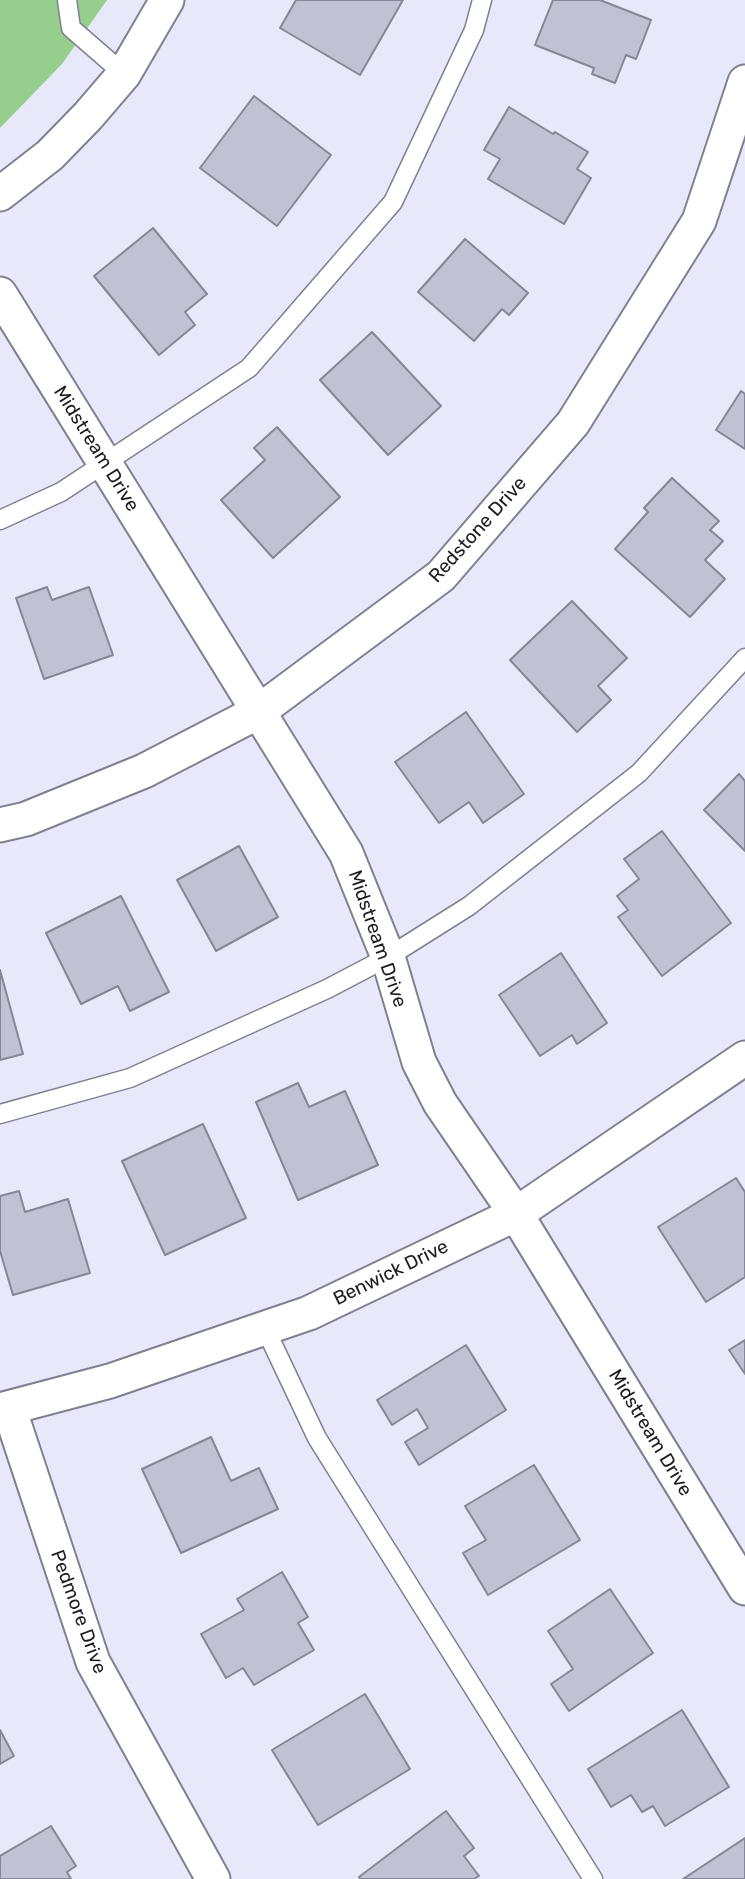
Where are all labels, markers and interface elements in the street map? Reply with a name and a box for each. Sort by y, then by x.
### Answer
street label: Midstream Drive [48,382,144,516]
street label: Redstone Drive [424,472,532,588]
street label: Midstream Drive [343,867,411,1011]
street label: Benwick Drive [330,1235,452,1311]
street label: Midstream Drive [603,1366,697,1500]
street label: Pedmore Drive [45,1547,111,1677]

